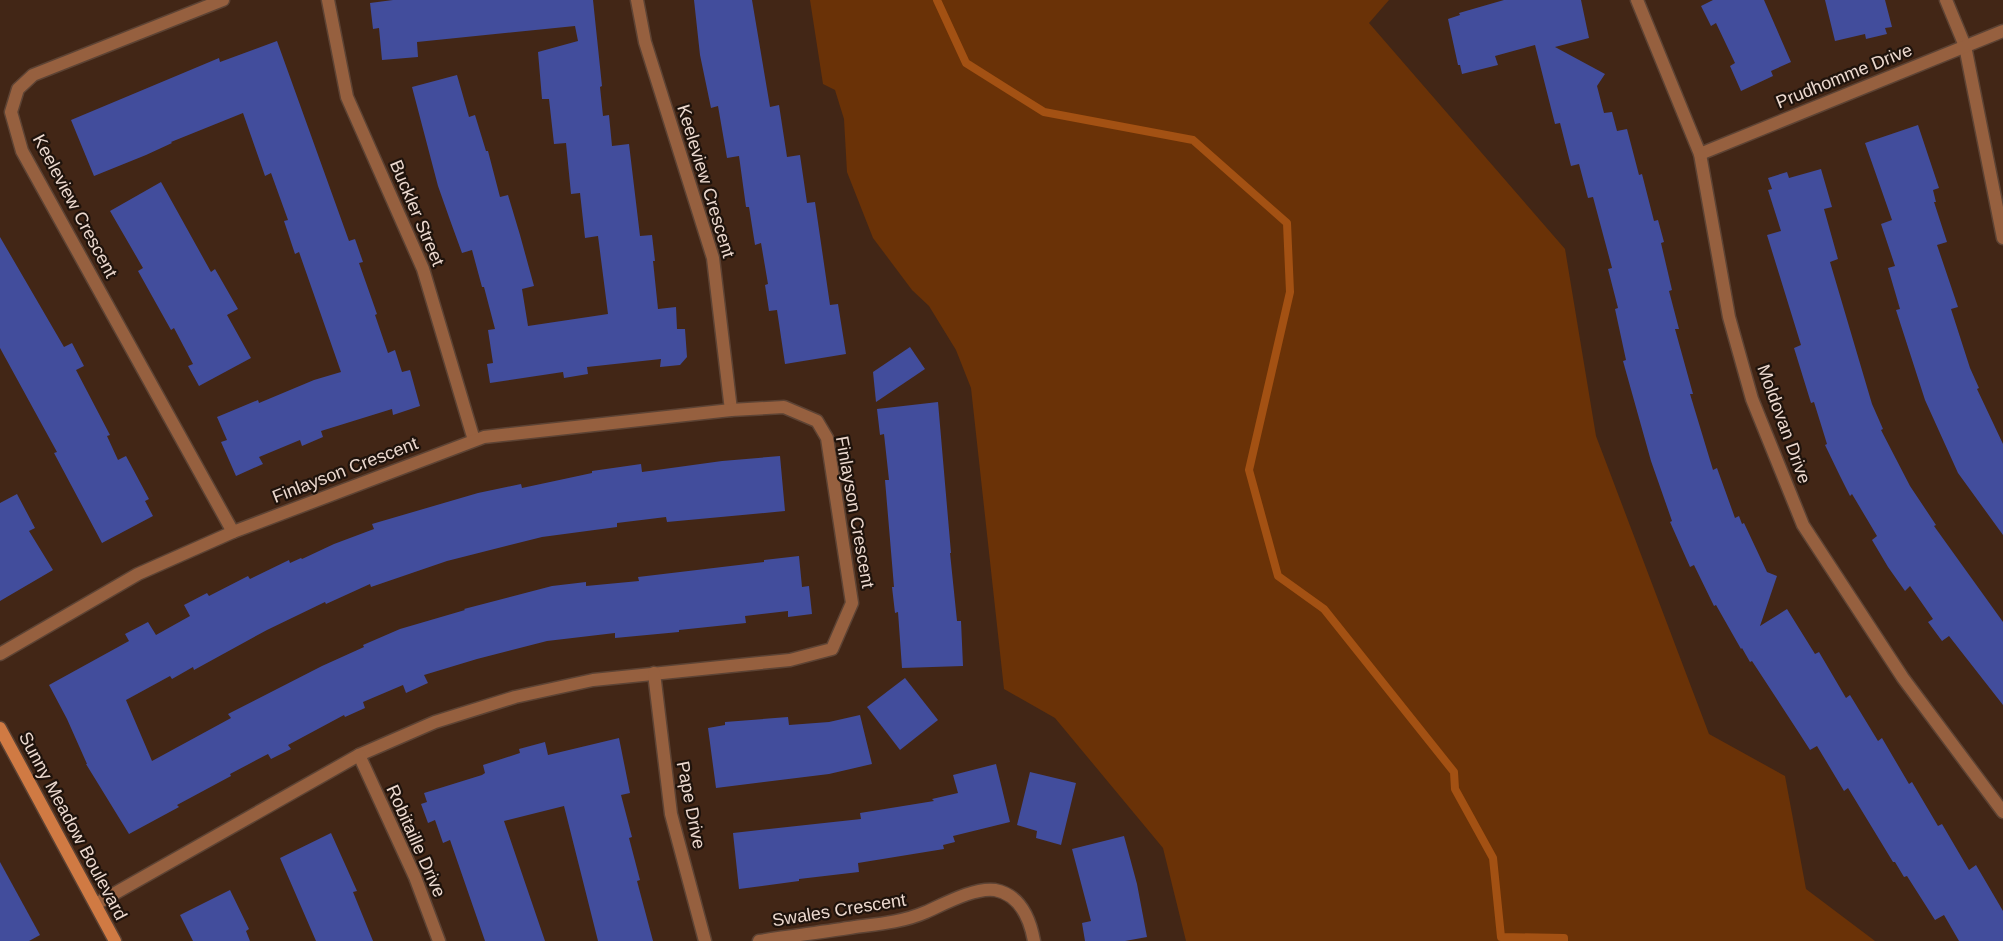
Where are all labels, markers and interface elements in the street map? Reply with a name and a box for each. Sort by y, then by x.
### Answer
street label: Prudhomme Drive [1773,40,1915,112]
street label: Keeleview Crescent [673,102,739,260]
street label: Keeleview Crescent [29,131,121,281]
street label: Buckler Street [386,157,448,269]
street label: Moldovan Drive [1753,362,1815,486]
street label: Finlayson Crescent [269,433,421,507]
street label: Finlayson Crescent [832,434,878,590]
street label: Sunny Meadow Boulevard [15,729,131,923]
street label: Pape Drive [673,759,709,851]
street label: Robitaille Drive [382,782,450,900]
street label: Swales Crescent [771,890,907,930]

